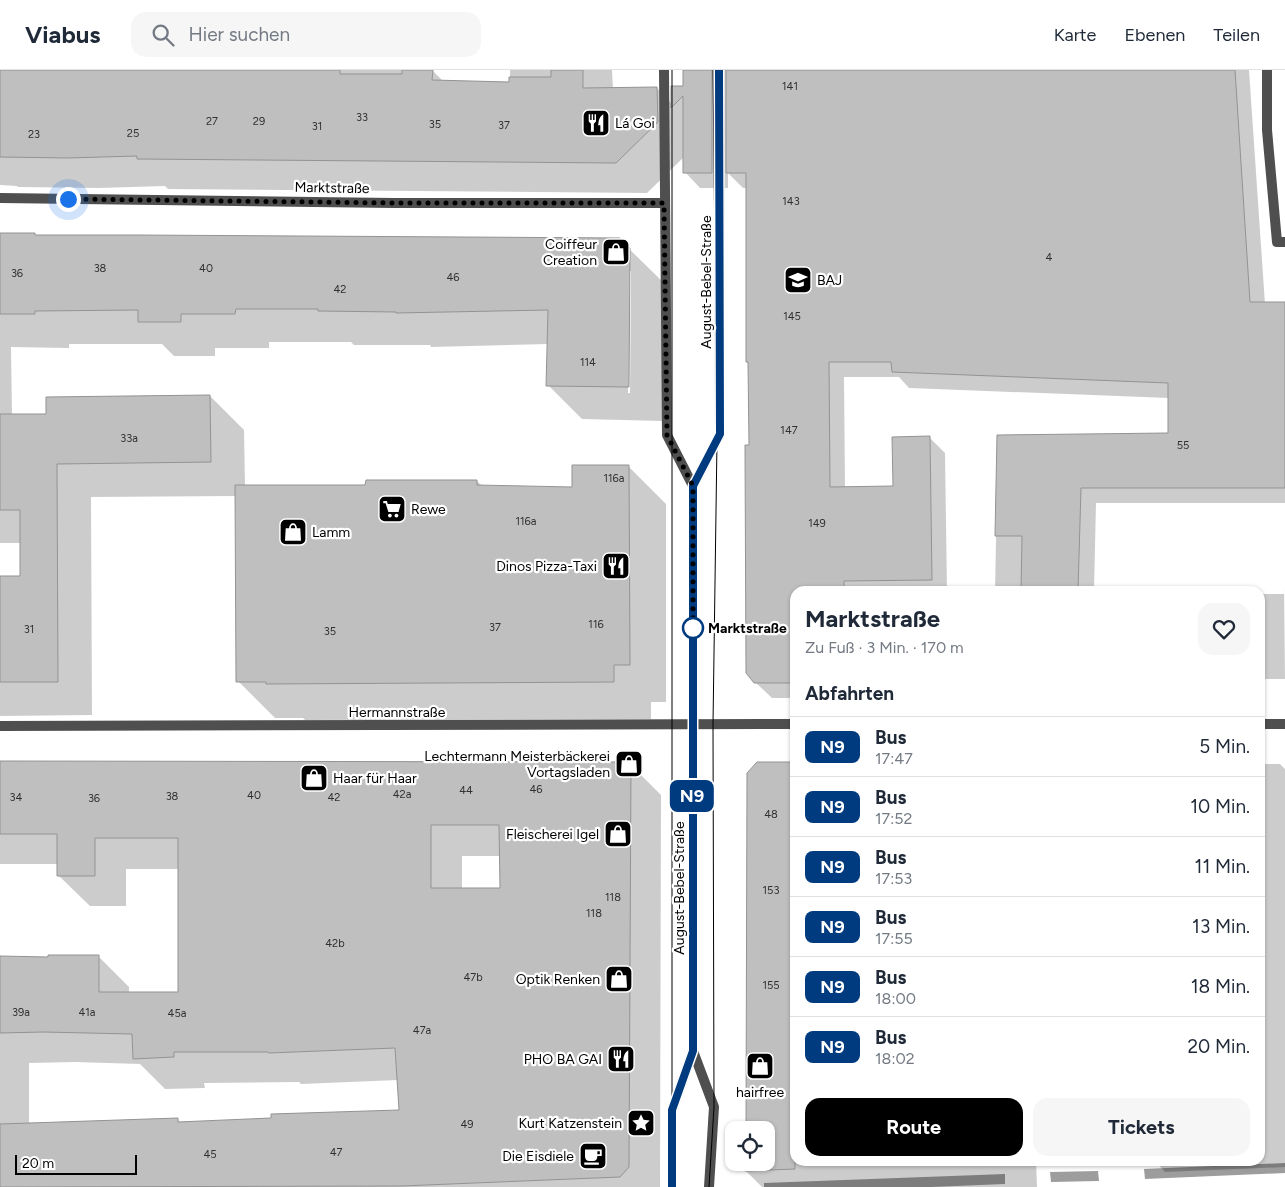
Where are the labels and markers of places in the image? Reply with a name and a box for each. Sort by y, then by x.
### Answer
restaurant icon: Lá Goi [581,108,611,138]
place label: Lá Goi [615,115,655,132]
place label: Coiffeur Creation [543,236,597,269]
shop icon: Coiffeur Creation [601,237,631,267]
school or university icon: BAJ [783,265,813,295]
place label: BAJ [817,272,842,289]
supermarket icon: Rewe [377,494,407,524]
place label: Rewe [411,501,446,518]
shop icon: Lamm [278,517,308,547]
place label: Lamm [312,524,350,541]
restaurant icon: Dinos Pizza-Taxi [601,551,631,581]
place label: Dinos Pizza-Taxi [496,558,597,575]
marker: Marktstraße [682,617,704,639]
place label: Marktstraße [708,620,787,637]
place label: Lechtermann Meisterbäckerei Vortagsladen [424,748,610,781]
shop icon: Lechtermann Meisterbäckerei Vortagsladen [614,749,644,779]
shop icon: Haar für Haar [299,763,329,793]
place label: Haar für Haar [333,770,417,787]
shop icon: Fleischerei Igel [603,819,633,849]
place label: Fleischerei Igel [506,826,599,843]
shop icon: Optik Renken [604,964,634,994]
place label: Optik Renken [516,971,600,988]
restaurant icon: PHO BA GAI [606,1044,636,1074]
place label: PHO BA GAI [524,1051,602,1068]
shop icon: hairfree [745,1051,775,1081]
place label: hairfree [736,1084,784,1101]
place icon: Kurt Katzenstein [626,1108,656,1138]
place label: Kurt Katzenstein [519,1115,622,1132]
cafe icon: Die Eisdiele [578,1141,608,1171]
place label: Die Eisdiele [502,1148,574,1165]

